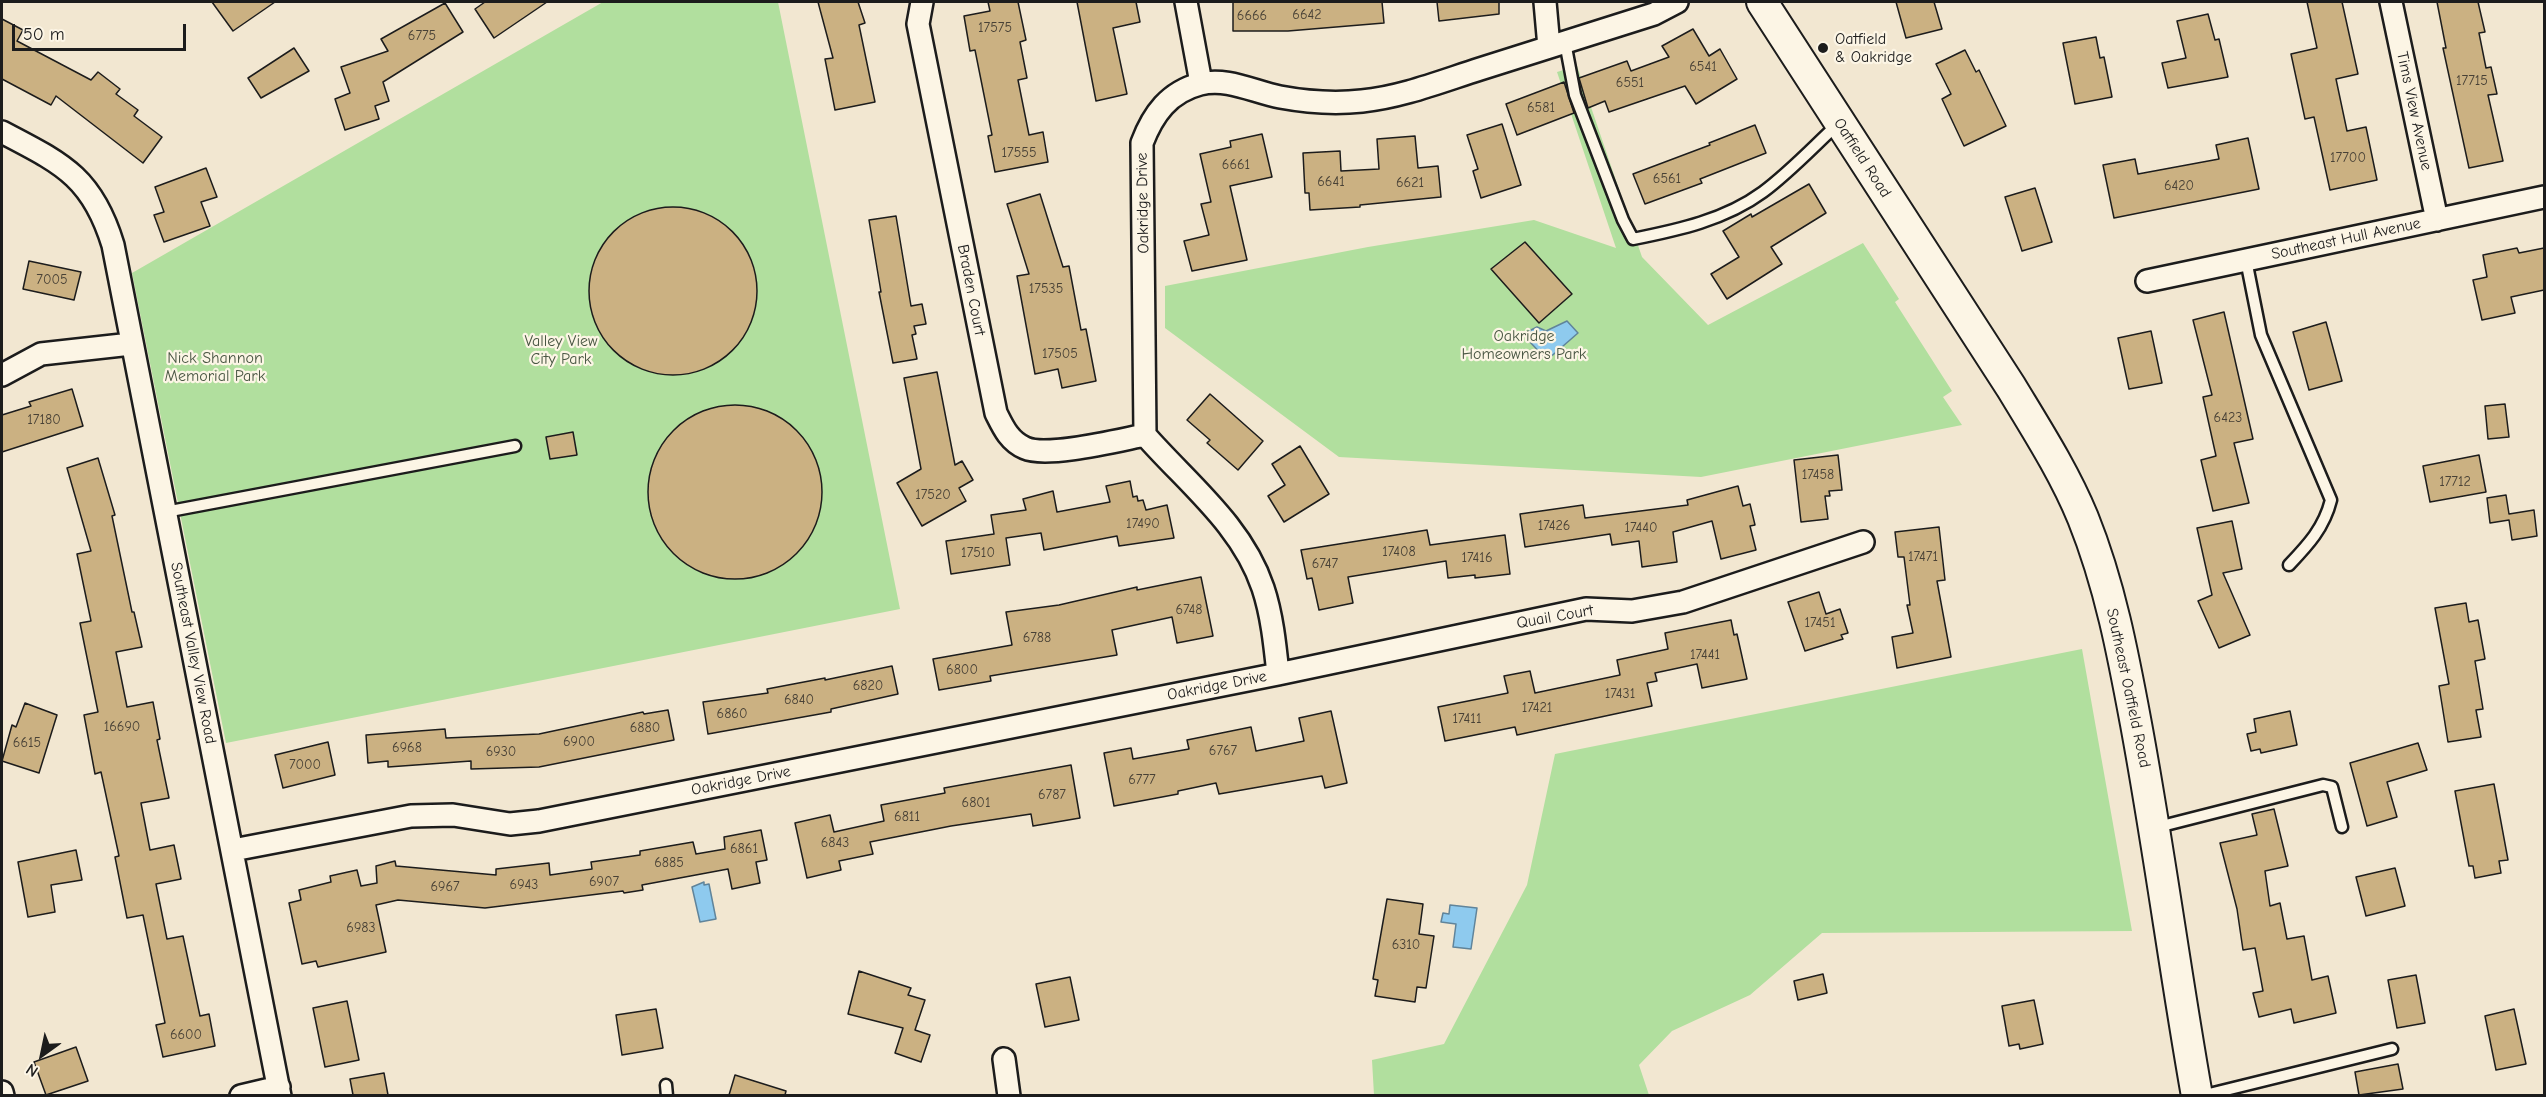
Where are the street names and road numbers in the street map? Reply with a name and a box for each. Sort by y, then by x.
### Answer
street label: Tims View Avenue [2392,50,2436,172]
street label: Oatfield Road [1829,115,1895,201]
street label: Oakridge Drive [1133,152,1153,254]
street label: Southeast Hull Avenue [2270,214,2422,264]
street label: Braden Court [953,243,989,337]
street label: Southeast Valley View Road [166,561,220,745]
street label: Quail Court [1515,601,1595,633]
street label: Southeast Oatfield Road [2102,606,2154,770]
street label: Oakridge Drive [1166,667,1268,705]
street label: Oakridge Drive [690,762,792,800]

